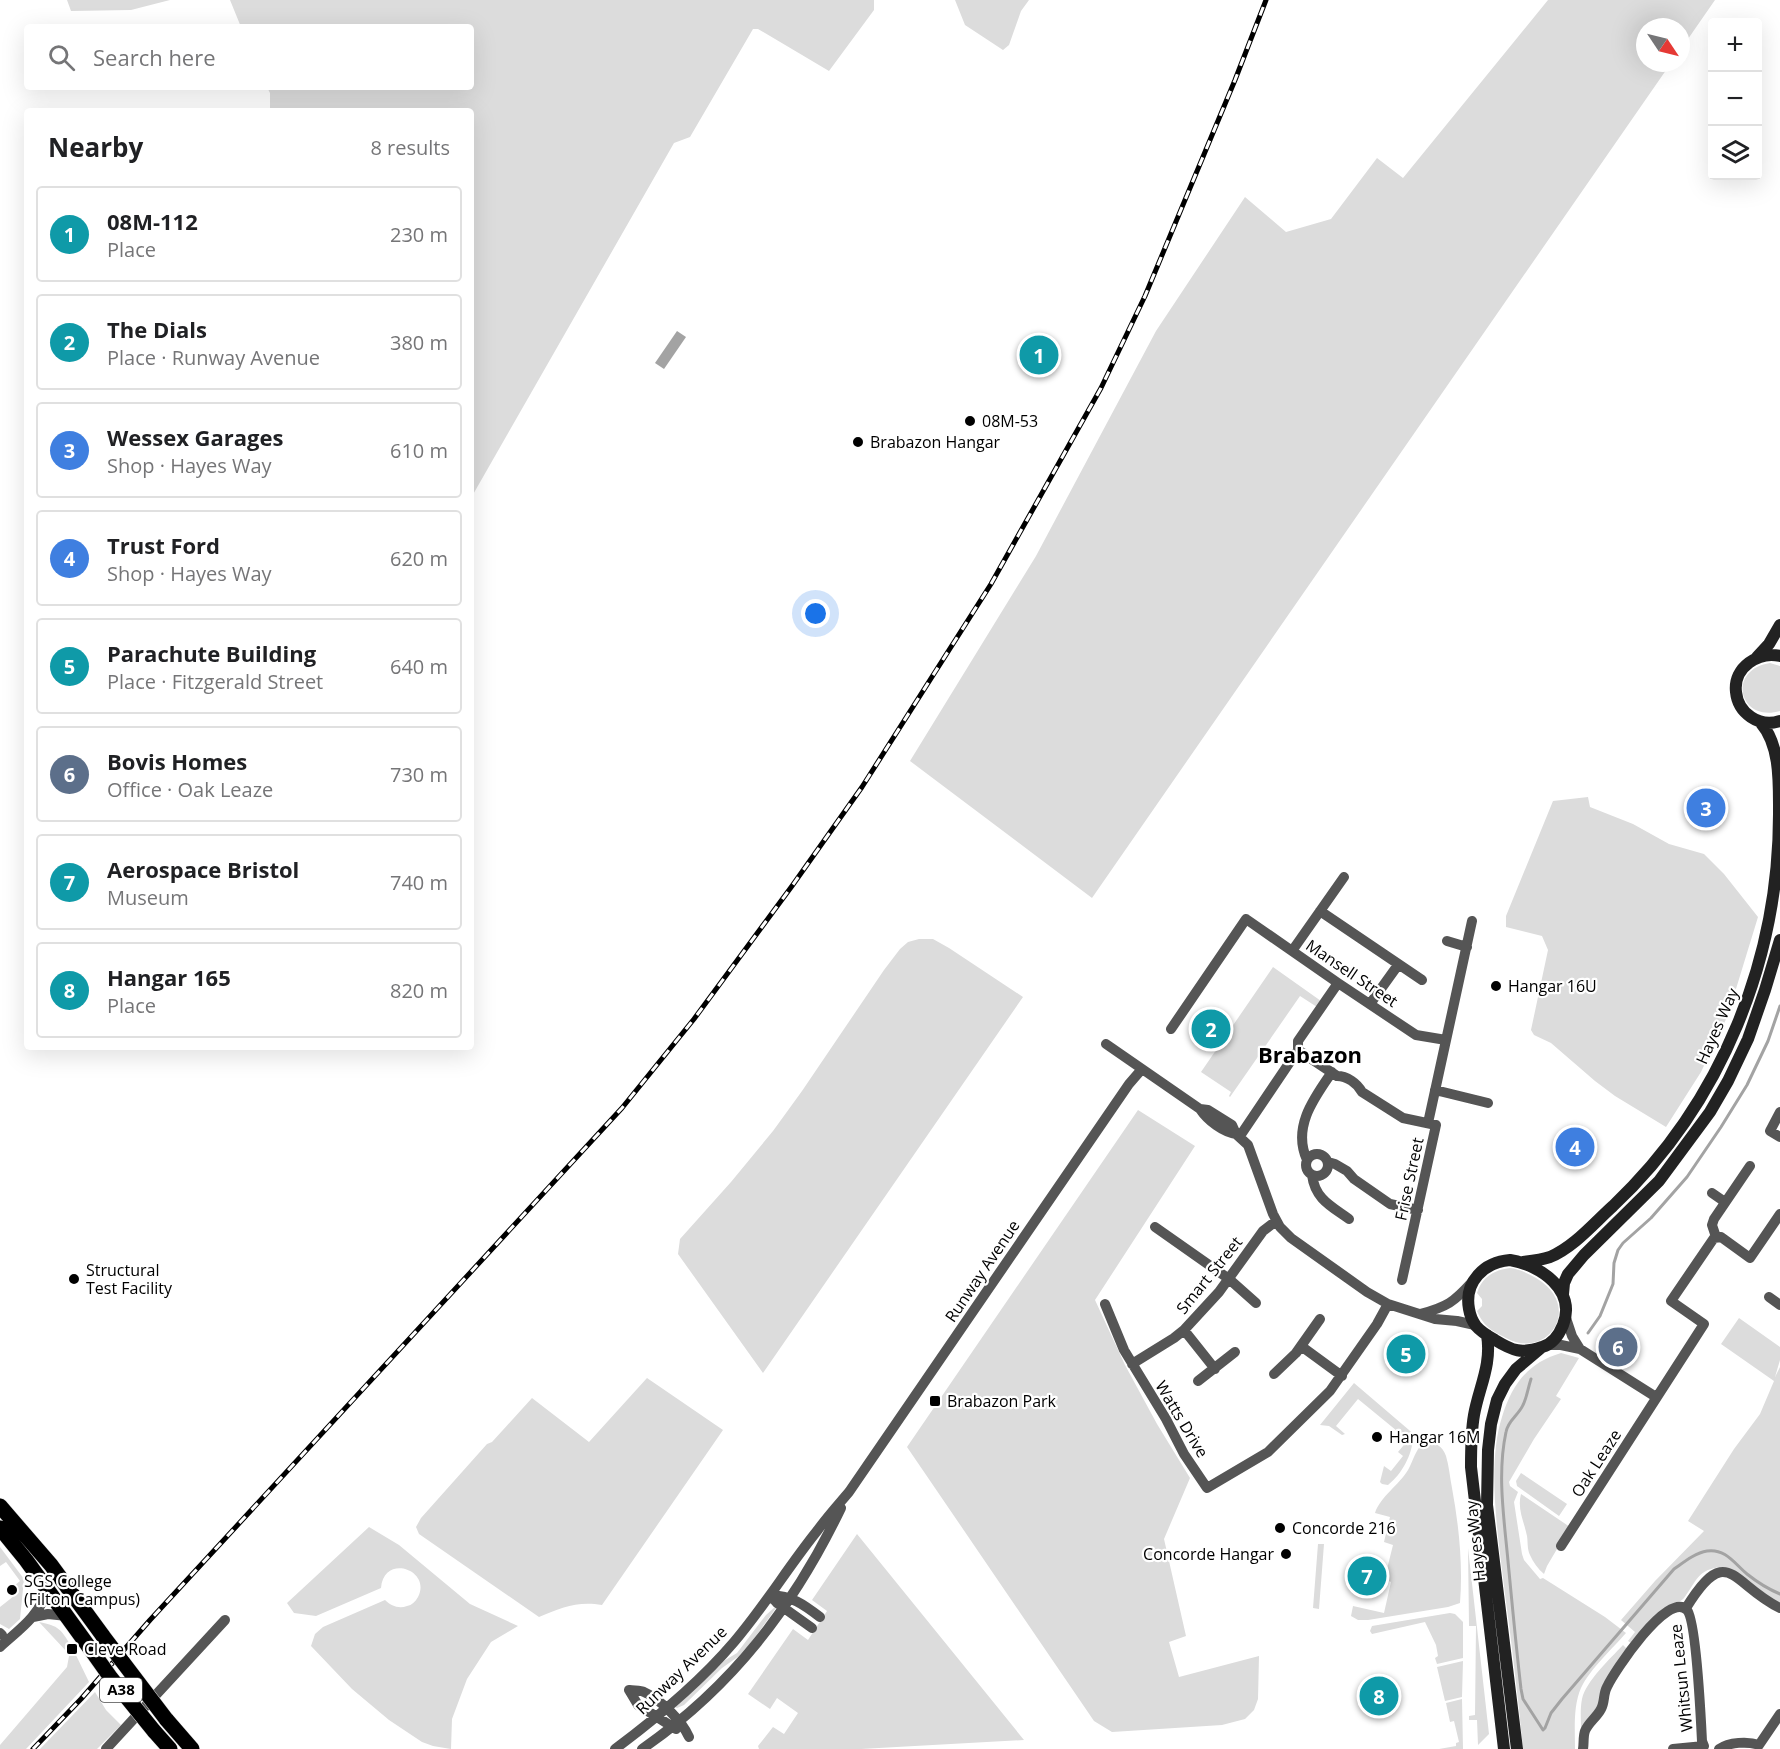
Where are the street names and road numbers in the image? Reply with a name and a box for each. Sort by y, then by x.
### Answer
street label: Mansell Street [1302,934,1403,1012]
street label: Hayes Way [1690,984,1744,1068]
street label: Frise Street [1389,1135,1429,1223]
street label: Runway Avenue [940,1216,1024,1326]
street label: Smart Street [1171,1231,1247,1318]
street label: Watts Drive [1150,1376,1214,1462]
street label: Oak Leaze [1566,1425,1626,1501]
street label: Hayes Way [1460,1499,1490,1583]
street label: Runway Avenue [631,1621,731,1719]
street label: Whitsun Leaze [1664,1623,1698,1733]
road number: A38 [100,1678,142,1702]

